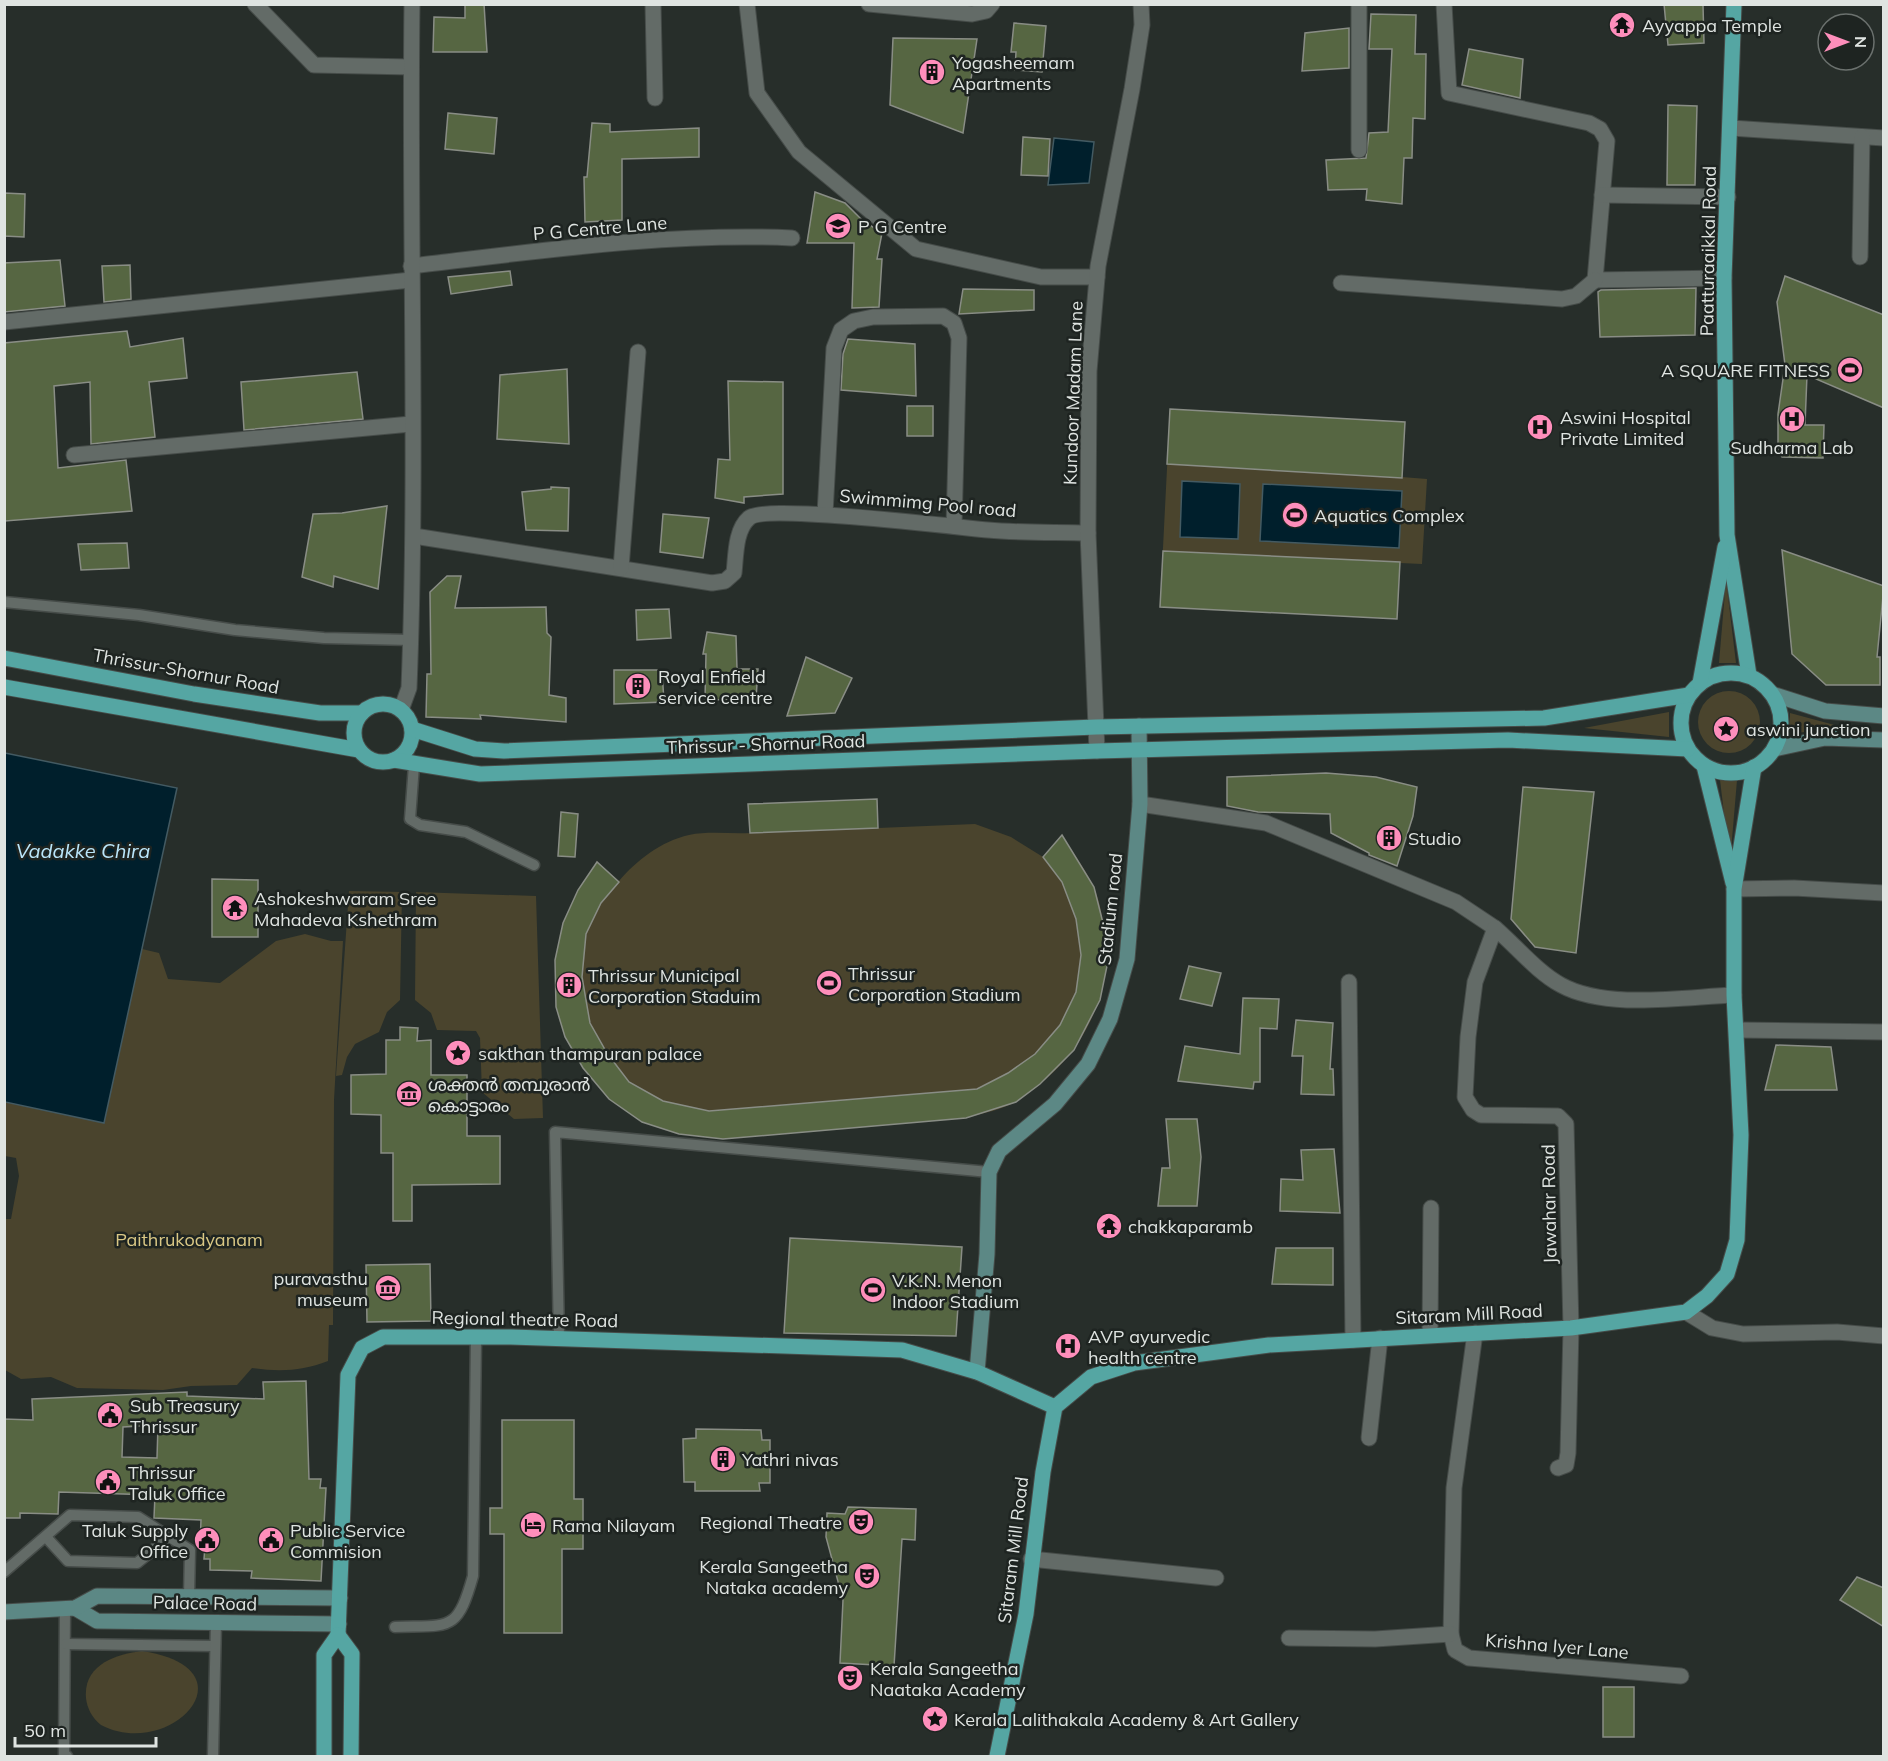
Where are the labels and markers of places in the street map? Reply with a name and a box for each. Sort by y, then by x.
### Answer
temple icon: Ayyappa Temple [1607,10,1637,40]
place label: Ayyappa Temple [1642,14,1782,37]
place label: Yogasheemam Apartments [951,51,1075,95]
building icon: Yogasheemam Apartments [917,57,947,87]
school or university icon: P G Centre [823,211,853,241]
place label: P G Centre [858,215,947,238]
sports icon: A SQUARE FITNESS [1835,355,1865,385]
place label: A SQUARE FITNESS [1661,359,1830,382]
hospital icon: Sudharma Lab [1777,404,1807,434]
place label: Aswini Hospital Private Limited [1560,406,1691,450]
hospital icon: Aswini Hospital Private Limited [1525,412,1555,442]
place label: Sudharma Lab [1731,436,1854,459]
sports icon: Aquatics Complex [1280,500,1310,530]
place label: Aquatics Complex [1314,504,1465,527]
place label: Royal Enfield service centre [658,665,772,709]
building icon: Royal Enfield service centre [623,671,653,701]
place icon: aswini junction [1711,714,1741,744]
place label: aswini junction [1746,718,1871,741]
building icon: Studio [1374,823,1404,853]
place label: Studio [1408,827,1461,850]
place label: Ashokeshwaram Sree Mahadeva Kshethram [254,887,437,931]
temple icon: Ashokeshwaram Sree Mahadeva Kshethram [220,893,250,923]
place label: Thrissur Corporation Stadium [848,962,1020,1006]
place label: Thrissur Municipal Corporation Staduim [588,964,760,1008]
sports icon: Thrissur Corporation Stadium [814,968,844,998]
building icon: Thrissur Municipal Corporation Staduim [554,970,584,1000]
place icon: sakthan thampuran palace [443,1038,473,1068]
place label: sakthan thampuran palace [478,1042,702,1065]
place label: ശക്തൻ തമ്പുരാൻ കൊട്ടാരം [428,1073,590,1117]
museum icon: ശക്തൻ തമ്പുരാൻ കൊട്ടാരം [394,1079,424,1109]
temple icon: chakkaparamb [1094,1211,1124,1241]
place label: chakkaparamb [1128,1215,1253,1238]
place label: puravasthu museum [273,1267,368,1311]
place label: V.K.N. Menon Indoor Stadium [892,1269,1019,1313]
museum icon: puravasthu museum [373,1273,403,1303]
sports icon: V.K.N. Menon Indoor Stadium [858,1275,888,1305]
place label: AVP ayurvedic health centre [1088,1325,1210,1369]
hospital icon: AVP ayurvedic health centre [1053,1331,1083,1361]
place label: Sub Treasury Thrissur [130,1394,240,1438]
public building icon: Sub Treasury Thrissur [95,1400,125,1430]
building icon: Yathri nivas [708,1444,738,1474]
place label: Yathri nivas [741,1448,839,1471]
place label: Thrissur Taluk Office [128,1461,225,1505]
public building icon: Thrissur Taluk Office [93,1467,123,1497]
theatre icon: Regional Theatre [846,1507,876,1537]
hotel icon: Rama Nilayam [518,1510,548,1540]
place label: Regional Theatre [700,1511,842,1534]
place label: Rama Nilayam [552,1514,675,1537]
place label: Taluk Supply Office [82,1519,188,1563]
place label: Public Service Commision [290,1519,405,1563]
public building icon: Taluk Supply Office [192,1525,222,1555]
public building icon: Public Service Commision [256,1525,286,1555]
place label: Kerala Sangeetha Nataka academy [699,1555,848,1599]
theatre icon: Kerala Sangeetha Nataka academy [852,1561,882,1591]
place label: Kerala Sangeetha Naataka Academy [870,1657,1026,1701]
theatre icon: Kerala Sangeetha Naataka Academy [835,1663,865,1693]
place icon: Kerala Lalithakala Academy & Art Gallery [920,1704,950,1734]
place label: Kerala Lalithakala Academy & Art Gallery [954,1708,1299,1731]

